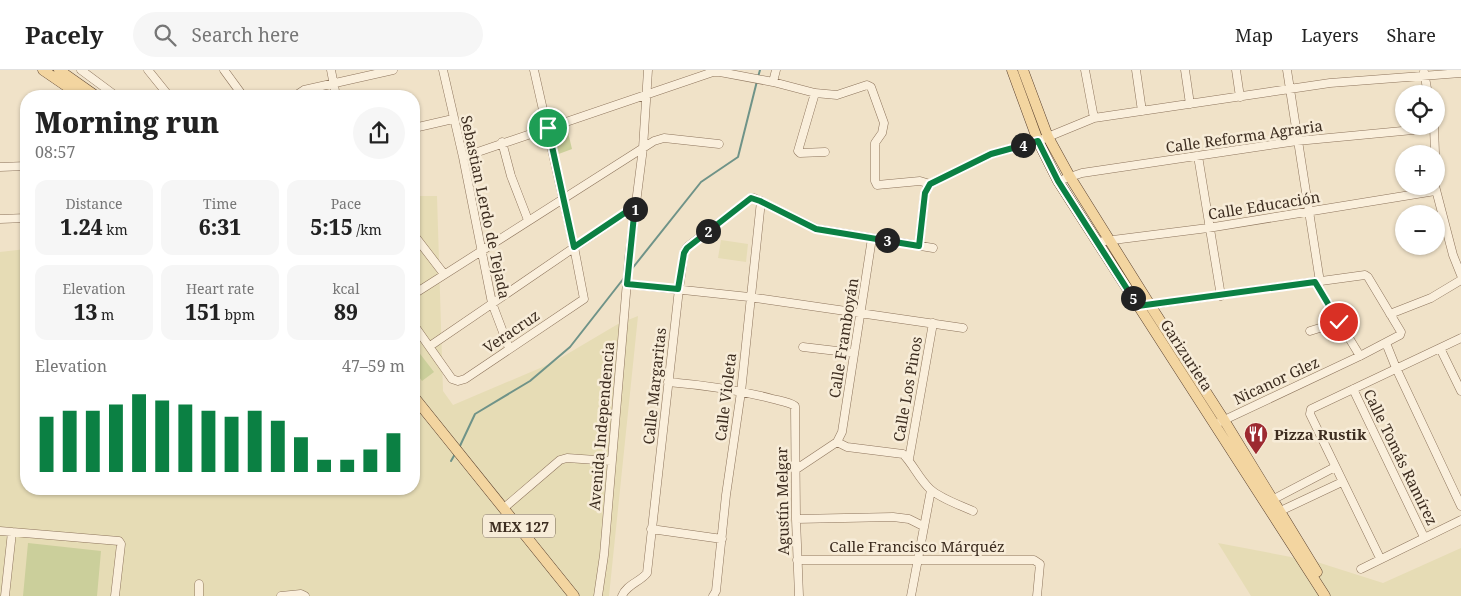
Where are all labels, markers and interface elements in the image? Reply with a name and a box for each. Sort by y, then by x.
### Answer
search box [133,12,483,57]
text: Pacely [25,18,103,51]
icon: search [151,21,179,49]
text: Search here [191,22,299,48]
text: Map [1235,23,1273,47]
text: Layers [1301,23,1359,47]
text: Share [1387,23,1436,47]
map controls [1395,85,1445,255]
button: locate [1395,85,1445,135]
text: Morning run [35,103,219,141]
button: share [353,107,405,159]
pin [527,107,569,149]
street label: Sebastian Lerdo de Tejada [457,113,515,301]
icon: arrive [534,114,562,142]
street label: Calle Reforma Agraria [1164,115,1324,157]
pin: 4 [1010,132,1036,158]
text: 4 [1020,136,1027,155]
text: 08:57 [35,141,75,163]
button: + [1395,145,1445,195]
street label: Calle Educación [1206,186,1322,224]
text: Distance [65,194,123,213]
text: Time [203,194,237,213]
text: Pace [331,194,361,213]
pin: 1 [622,196,648,222]
text: 1 [632,200,639,219]
button: − [1395,205,1445,255]
text: 1.24 [60,213,103,241]
text: 6:31 [199,213,241,241]
text: 5:15 [310,213,353,241]
pin: 2 [696,218,720,244]
text: km [103,220,128,239]
text: /km [353,220,382,239]
text: 2 [705,222,712,241]
pin: 3 [874,228,900,252]
text: 3 [884,231,891,250]
street label: Calle Framboyán [824,276,862,399]
text: Elevation [62,279,126,298]
text: Heart rate [186,279,254,298]
text: kcal [332,279,360,298]
pin: 5 [1120,286,1146,310]
text: 5 [1130,289,1137,308]
text: 13 [74,298,97,326]
text: 151 [185,298,221,326]
text: 89 [334,298,358,326]
pin [1318,301,1360,343]
text: m [97,305,114,324]
text: bpm [221,305,255,324]
street label: Veracruz [479,305,543,357]
icon: check [1325,308,1353,336]
street label: Garizurieta [1156,315,1218,395]
street label: Calle Margaritas [638,326,670,445]
street label: Calle Los Pinos [888,335,926,443]
street label: Avenida Independencia [584,341,618,511]
street label: Nicanor Glez [1230,351,1322,409]
street label: Calle Violeta [710,352,740,442]
text: Elevation [35,355,107,377]
text: 47–59 m [342,355,405,377]
street label: Calle Tomás Ramírez [1359,386,1443,528]
restaurant icon: Pizza Rustik [1243,421,1269,455]
place label: Pizza Rustik [1274,424,1367,444]
street label: Agustín Melgar [771,447,793,555]
road number: MEX 127 [483,514,555,538]
street label: Calle Francisco Márquéz [829,536,1005,556]

